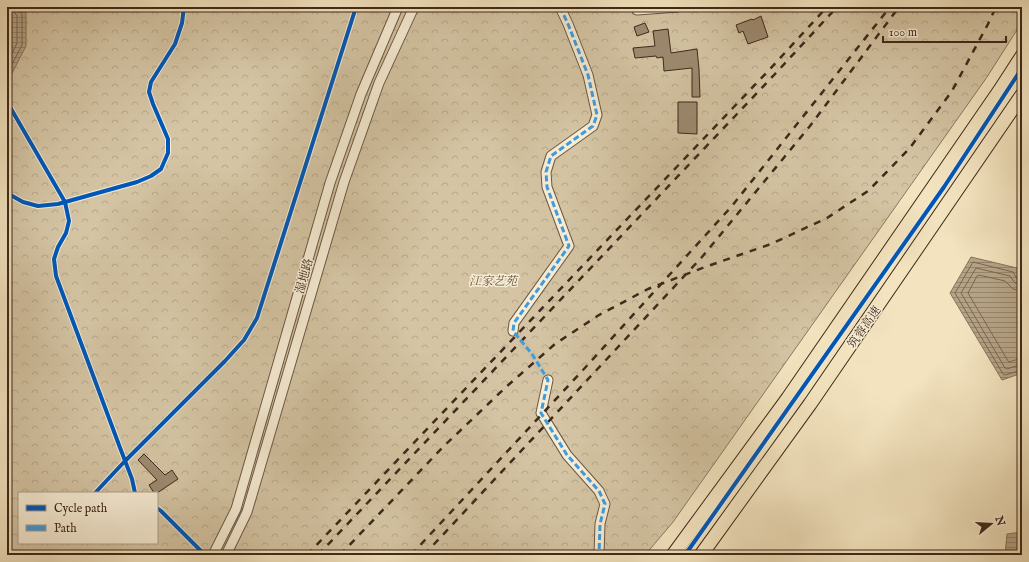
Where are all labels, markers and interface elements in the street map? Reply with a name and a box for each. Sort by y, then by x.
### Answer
scale bar [883,18,1006,44]
text: 100 m [889,25,917,40]
street label: 湿地路 [292,257,317,296]
park label: 江家艺苑 [469,274,519,289]
street label: 筑蓉高速 [844,303,884,351]
legend [18,492,158,544]
text: Cycle path [54,501,108,517]
north arrow [971,504,1011,544]
text: N [991,514,1008,528]
text: Path [54,521,77,536]

